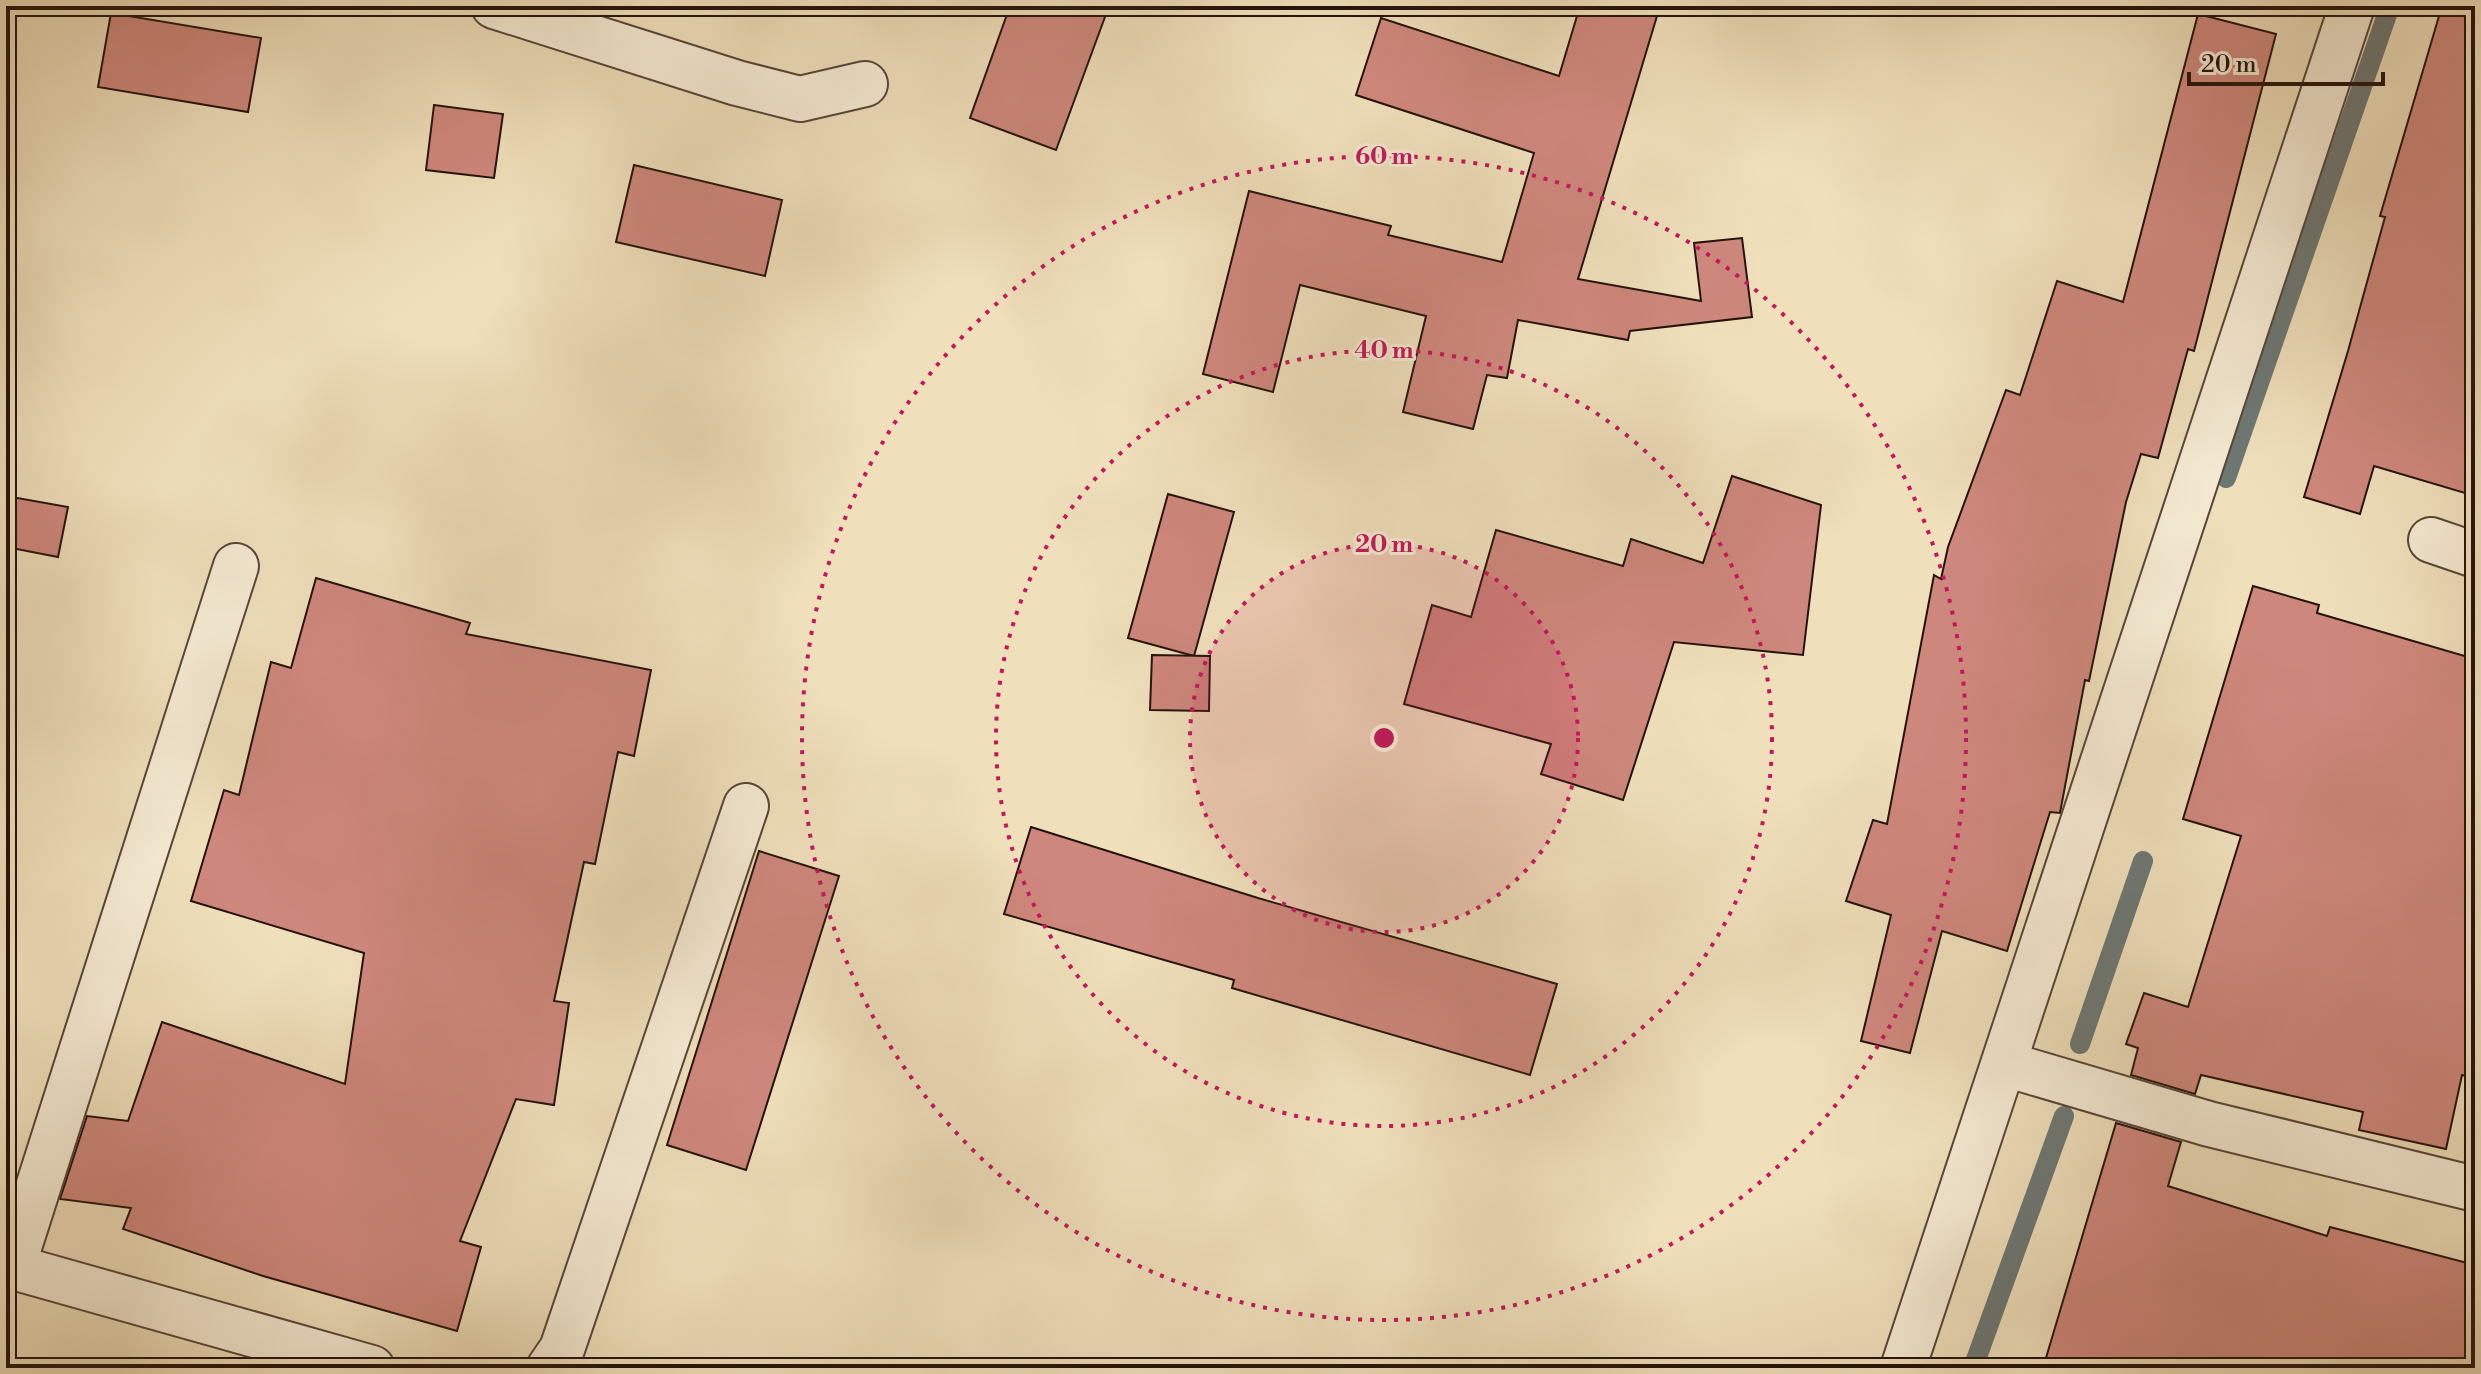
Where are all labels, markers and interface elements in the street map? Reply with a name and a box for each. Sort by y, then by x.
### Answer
scale bar [2189,36,2383,86]
text: 20 m [2201,50,2257,80]
text: 60 m [1355,142,1413,172]
text: 40 m [1354,336,1414,366]
text: 20 m [1355,530,1413,560]
centre of rings [1370,724,1398,752]

